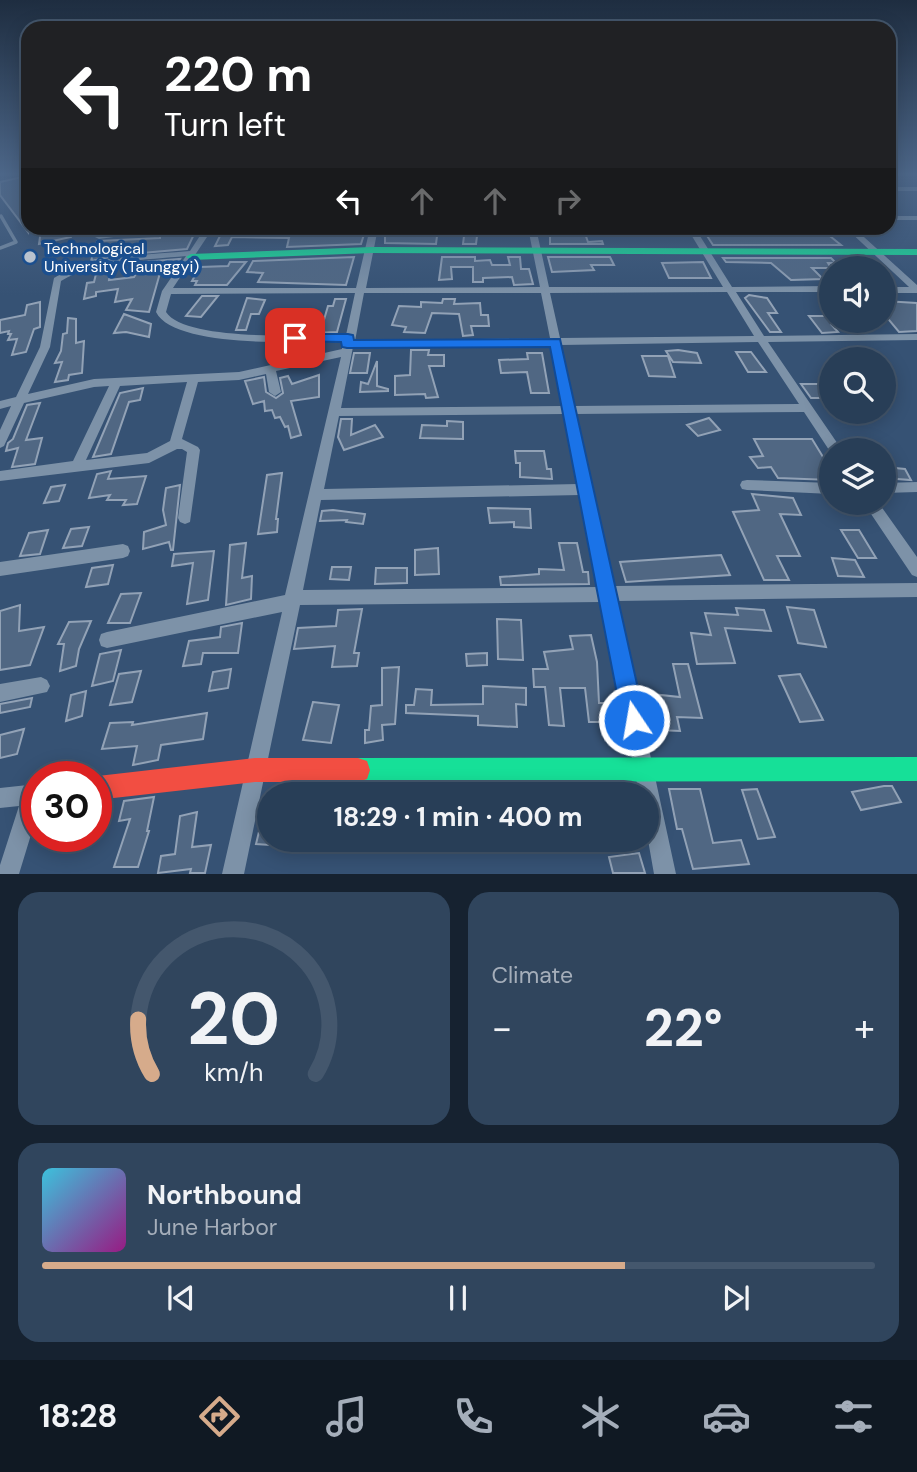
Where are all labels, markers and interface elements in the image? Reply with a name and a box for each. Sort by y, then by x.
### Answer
text: 220 m [164,42,312,106]
icon: left [49,49,140,140]
text: Turn left [164,104,286,146]
icon: left [330,182,368,220]
icon: ahead [403,182,441,220]
icon: ahead [476,182,514,220]
icon: right [549,182,587,220]
place label: Technological University (Taunggyi) [44,238,199,277]
marker: Technological University (Taunggyi) [22,249,38,265]
map controls [819,256,896,515]
button: sound [819,256,896,333]
pin [265,308,325,368]
icon: arrive [276,319,314,357]
button: search [819,347,896,424]
button: layers [819,438,896,515]
position arrow [597,683,671,757]
speed limit sign: 30 [21,761,112,852]
text: 18:29 · 1 min · 400 m [334,800,582,834]
text: Climate [492,960,573,990]
text: 20 [187,973,280,1068]
text: 22° [644,994,723,1062]
text: − [492,1003,512,1053]
text: + [854,1003,875,1053]
text: km/h [204,1056,263,1089]
text: Northbound [147,1178,302,1212]
text: June Harbor [147,1212,277,1242]
icon: previous [162,1279,200,1317]
icon: pause [439,1279,477,1317]
icon: next [717,1279,755,1317]
icon: directions [195,1392,244,1441]
icon: music [322,1392,371,1441]
icon: phone [449,1392,498,1441]
icon: climate [576,1392,625,1441]
icon: car [702,1392,751,1441]
icon: filters [829,1392,878,1441]
text: 18:28 [39,1395,117,1437]

